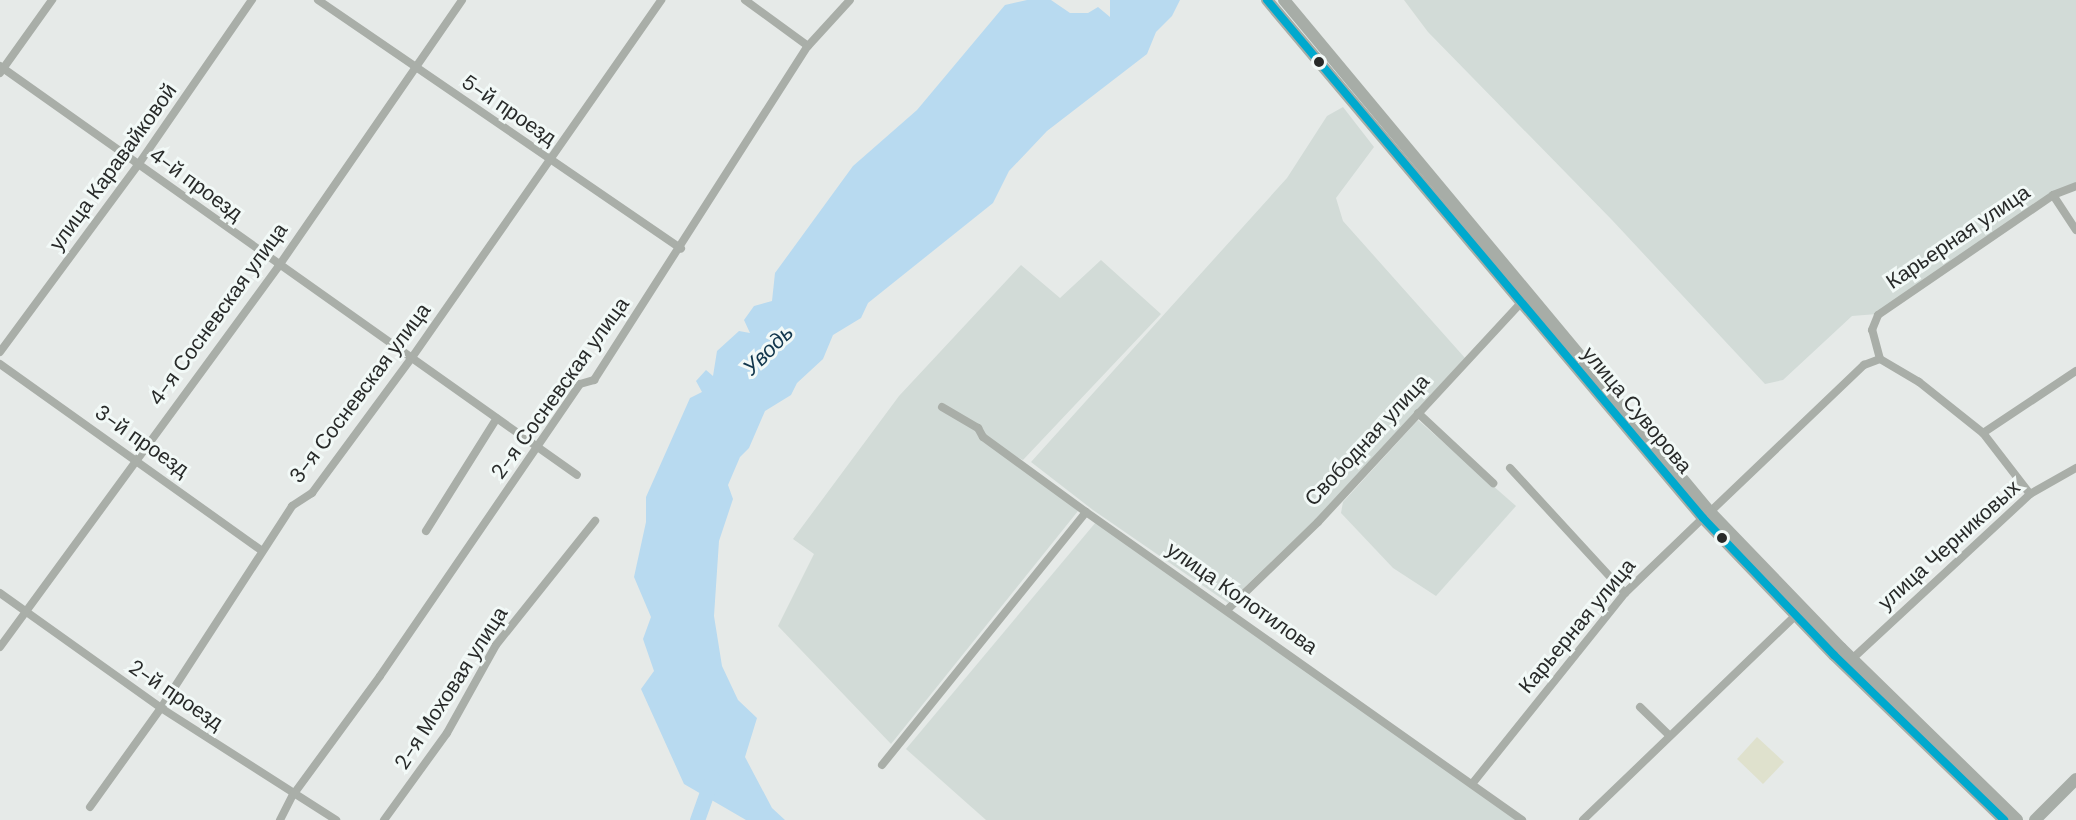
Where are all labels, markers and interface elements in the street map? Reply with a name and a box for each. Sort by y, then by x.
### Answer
unlabelled marker [1313,56,1325,68]
street label: 5-й проезд [457,69,561,151]
street label: улица Каравайковой [44,79,182,255]
street label: 4-й проезд [145,142,247,226]
street label: Карьерная улица [1881,180,2035,294]
street label: 4-я Сосневская улица [143,218,293,410]
street label: 2-я Сосневская улица [486,292,634,484]
street label: 3-я Сосневская улица [284,298,436,488]
water label: Уводь [737,319,799,381]
street label: улица Суворова [1577,342,1697,478]
street label: Свободная улица [1299,369,1435,511]
street label: 3-й проезд [90,400,194,482]
street label: улица Черниковых [1873,475,2025,615]
unlabelled marker [1716,532,1728,544]
street label: улица Колотилова [1162,536,1322,660]
street label: Карьерная улица [1513,554,1641,698]
street label: 2-я Моховая улица [389,602,513,774]
street label: 2-й проезд [124,654,228,736]

